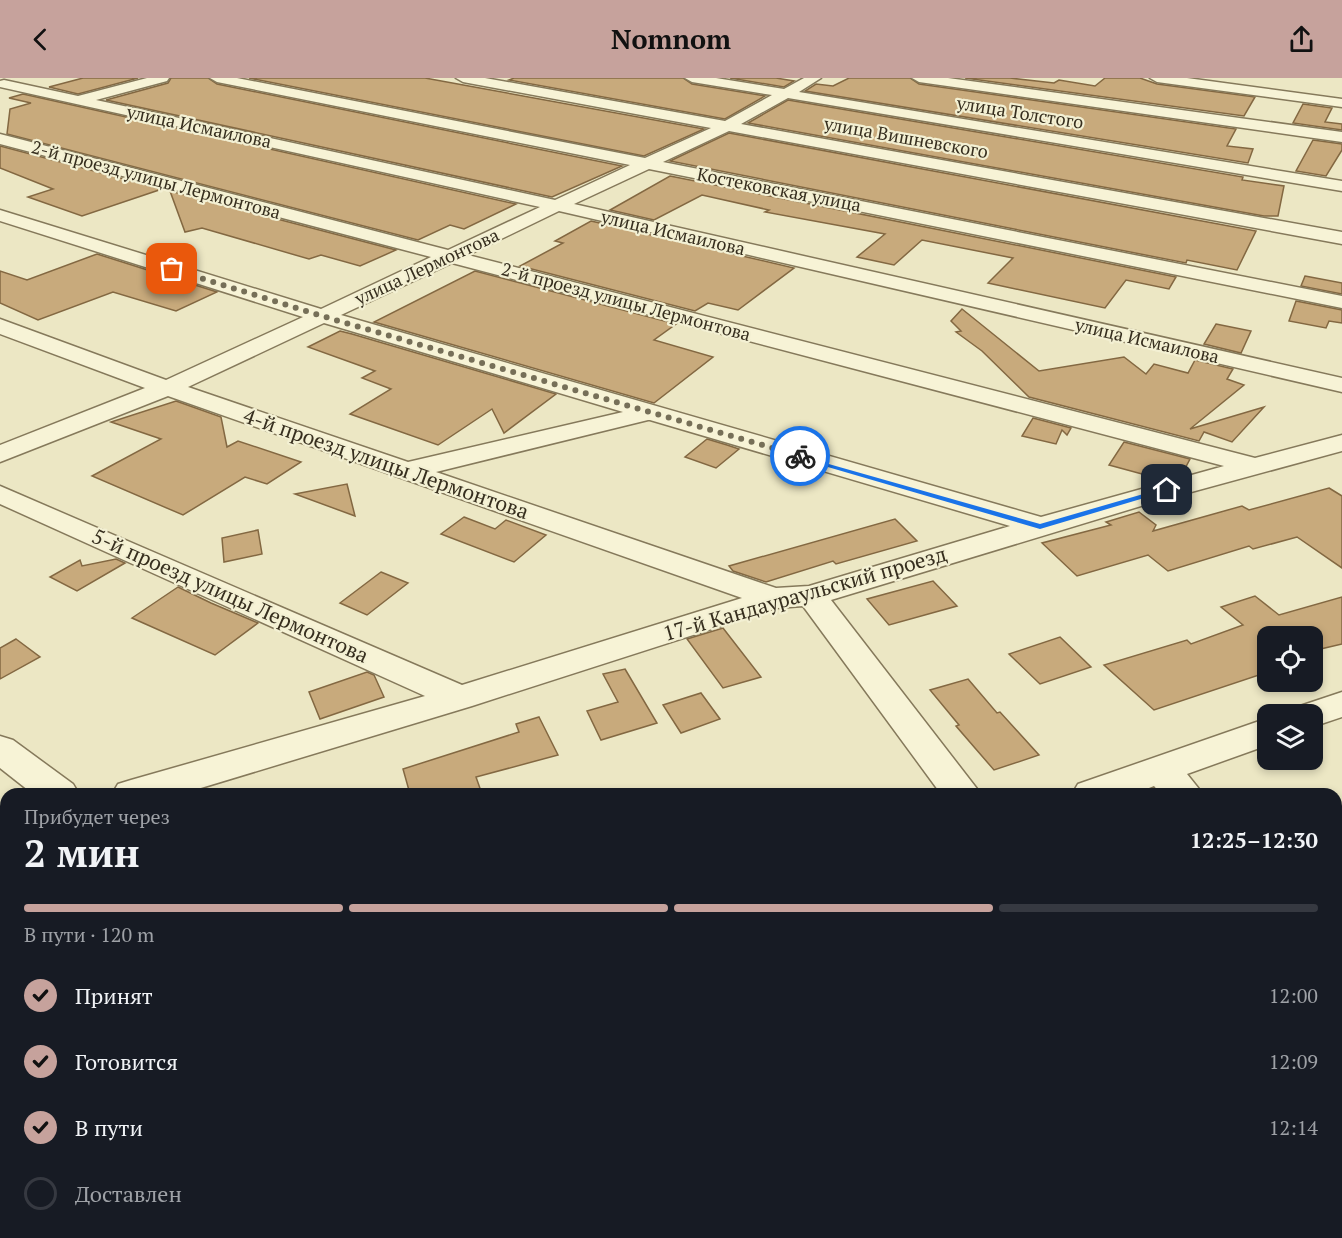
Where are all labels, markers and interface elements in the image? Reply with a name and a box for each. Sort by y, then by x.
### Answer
text: Nomnom [611,21,731,57]
icon: back [24,23,57,56]
icon: share [1285,23,1318,56]
street label: улица Толстого [954,90,1085,134]
street label: улица Исмаилова [124,99,274,153]
street label: улица Вишневского [821,111,990,163]
street label: 2-й проезд улицы Лермонтова [29,134,283,224]
street label: Костековская улица [695,161,863,217]
street label: улица Исмаилова [598,204,748,260]
street label: улица Лермонтова [350,222,503,310]
pin [146,243,197,294]
icon: bag [155,252,188,285]
street label: 2-й проезд улицы Лермонтова [499,256,753,346]
street label: улица Исмаилова [1072,312,1222,368]
street label: 4-й проезд улицы Лермонтова [240,401,533,525]
courier [770,426,830,486]
icon: bike [784,440,817,473]
pin [1141,464,1192,515]
icon: home [1150,473,1183,506]
street label: 5-й проезд улицы Лермонтова [88,521,373,669]
street label: 17-й Кандаураульский проезд [660,539,950,647]
map controls [1257,626,1323,770]
button: locate [1257,626,1323,692]
button: layers [1257,704,1323,770]
text: Прибудет через [24,803,170,830]
text: 12:25–12:30 [1190,825,1318,854]
text: 2 мин [24,826,140,878]
text: В пути · 120 m [24,921,154,948]
icon: check [24,979,57,1012]
text: Принят [75,981,153,1010]
text: 12:00 [1269,982,1318,1009]
icon: check [24,1045,57,1078]
text: Готовится [75,1047,178,1076]
text: 12:09 [1269,1048,1318,1075]
icon: check [24,1111,57,1144]
text: В пути [75,1113,143,1142]
text: 12:14 [1269,1114,1318,1141]
text: Доставлен [75,1179,182,1208]

